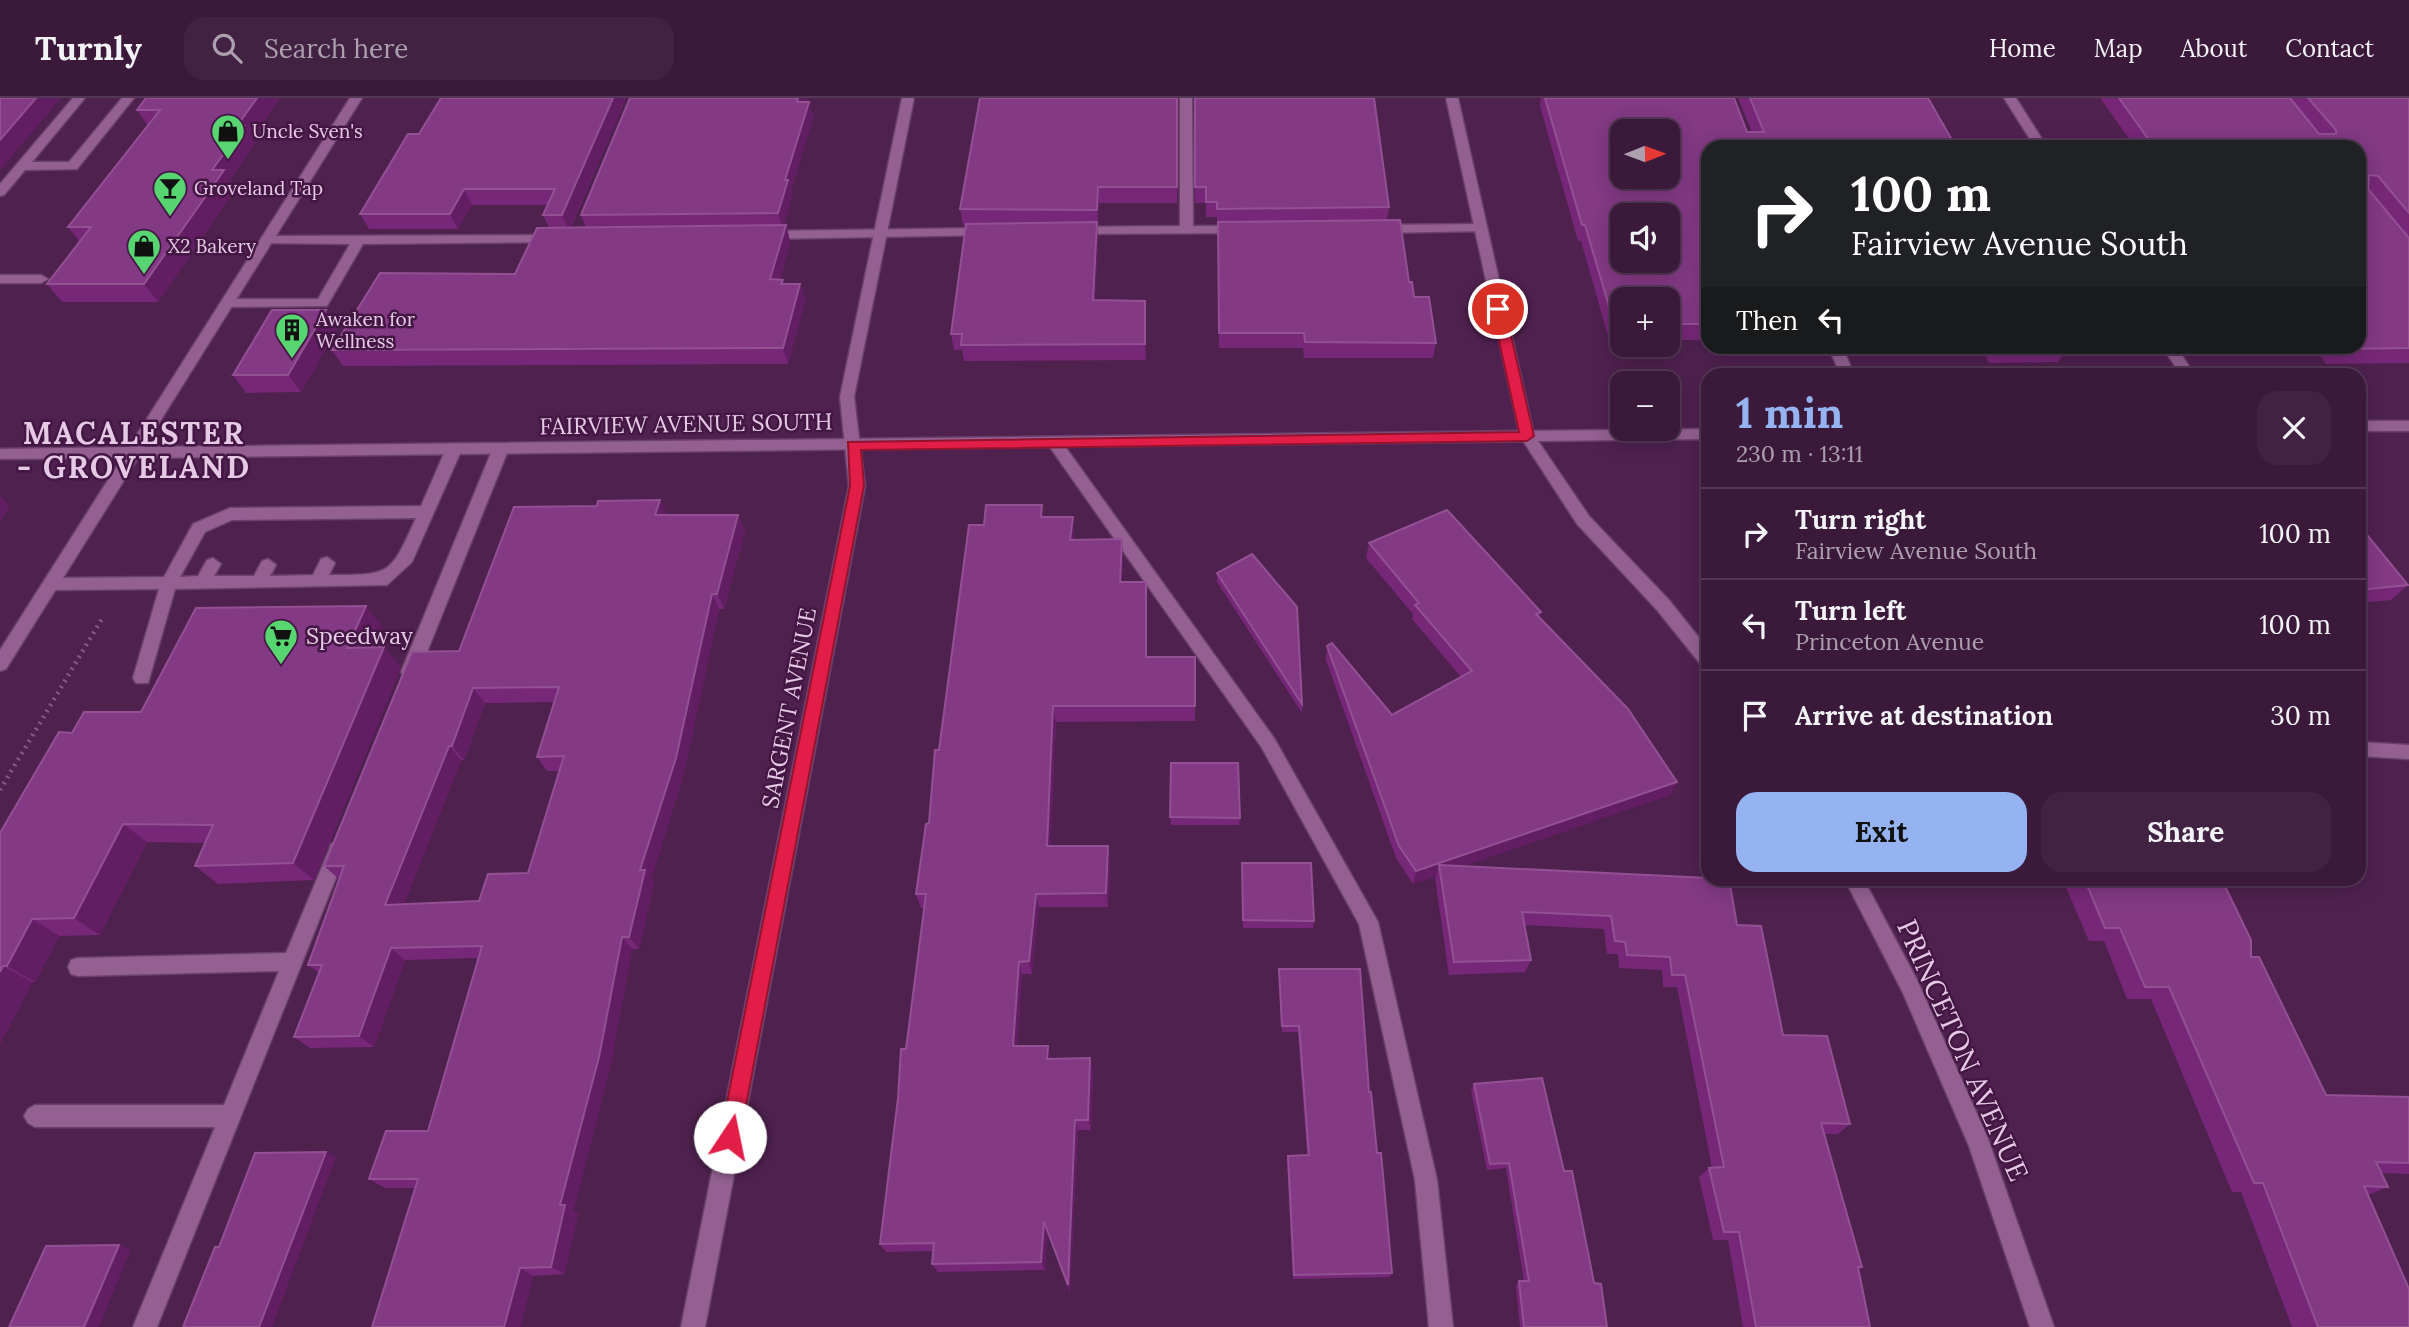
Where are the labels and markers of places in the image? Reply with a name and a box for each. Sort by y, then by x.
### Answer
shop icon: Uncle Sven's [209,112,247,161]
place label: Uncle Sven's [252,119,363,143]
bar icon: Groveland Tap [151,169,189,218]
place label: Groveland Tap [194,176,323,200]
shop icon: X2 Bakery [125,227,163,276]
place label: X2 Bakery [168,234,256,258]
pin [1468,279,1528,339]
place label: Awaken for Wellness [315,307,416,353]
building icon: Awaken for Wellness [273,311,311,360]
supermarket icon: Speedway [262,617,300,666]
place label: Speedway [306,621,414,650]

